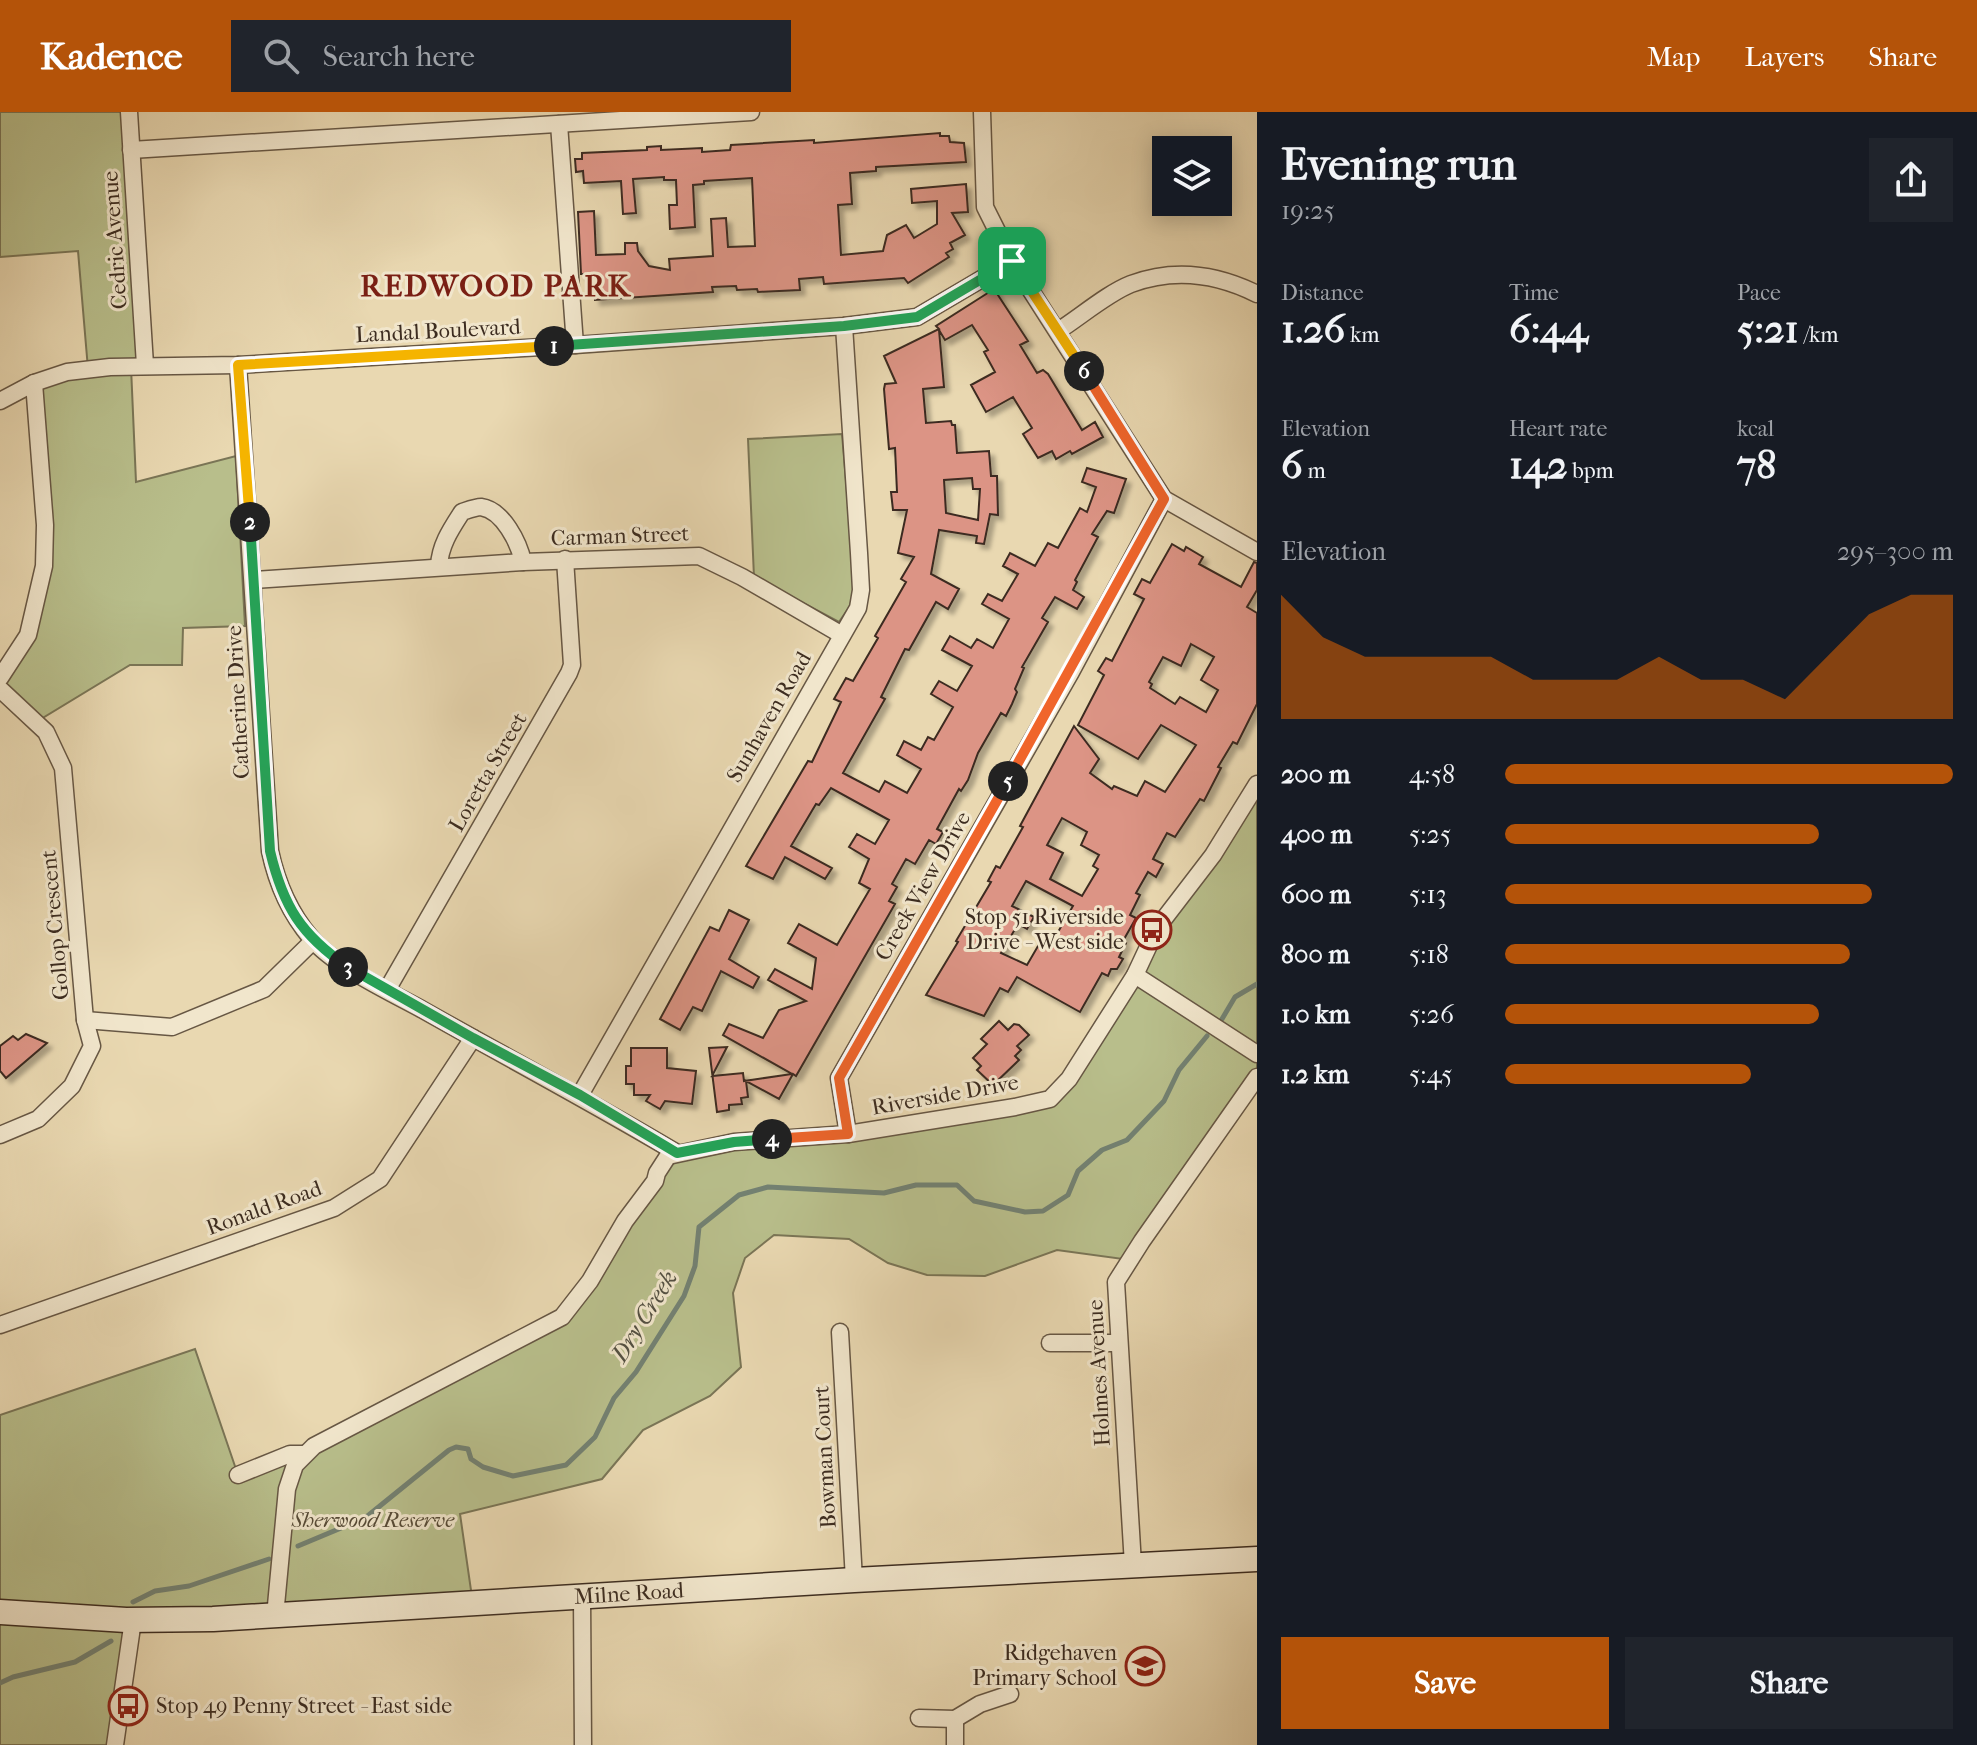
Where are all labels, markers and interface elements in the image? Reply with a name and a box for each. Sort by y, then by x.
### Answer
search box [231,20,791,92]
text: Kadence [40,34,183,79]
icon: search [259,34,303,78]
text: Search here [323,39,475,74]
text: Map [1647,40,1700,73]
text: Layers [1744,40,1824,73]
text: Share [1868,40,1937,73]
map controls [1152,136,1232,216]
button: layers [1152,136,1232,216]
button: share [1869,138,1953,222]
text: Evening run [1281,139,1516,190]
street label: Cedric Avenue [97,170,133,310]
text: 19:25 [1281,195,1335,226]
pin [978,227,1046,295]
icon: arrive [990,239,1034,283]
district label: REDWOOD PARK [360,269,632,304]
text: Distance [1281,280,1364,306]
text: Time [1509,280,1559,306]
text: Pace [1737,280,1781,306]
text: 1.26 [1281,306,1345,352]
text: 6:44 [1509,306,1588,352]
text: 5:21 [1737,306,1799,352]
street label: Landal Boulevard [355,314,522,348]
text: km [1345,322,1380,348]
text: /km [1799,322,1839,348]
pin: 1 [534,326,574,366]
text: 1 [550,333,558,359]
pin: 6 [1064,351,1104,391]
text: 6 [1078,358,1090,384]
text: Elevation [1281,416,1370,442]
text: Heart rate [1509,416,1608,442]
text: kcal [1737,416,1774,442]
text: 6 [1281,442,1303,488]
text: 142 [1509,442,1567,488]
text: 78 [1737,442,1776,488]
text: m [1303,458,1326,484]
text: bpm [1567,458,1614,484]
pin: 2 [230,502,270,542]
text: 2 [244,509,256,535]
street label: Carman Street [550,521,690,551]
text: Elevation [1281,536,1386,567]
text: 295–300 m [1837,536,1953,567]
street label: Catherine Drive [221,624,255,779]
street label: Sunhaven Road [721,646,817,787]
street label: Loretta Street [443,708,533,836]
text: 200 m [1281,759,1350,790]
text: 4:58 [1409,759,1455,790]
pin: 5 [988,761,1028,801]
text: 5 [1003,768,1013,794]
street label: Creek View Drive [870,807,976,965]
text: 400 m [1281,819,1352,850]
text: 5:25 [1409,819,1451,850]
street label: Gollop Crescent [35,849,75,1001]
text: 600 m [1281,879,1351,910]
text: 5:13 [1409,879,1446,910]
place label: Stop 51 Riverside Drive - West side [965,904,1124,955]
bus stop icon: Stop 51 Riverside Drive - West side [1131,909,1173,951]
text: 800 m [1281,939,1350,970]
text: 5:18 [1409,939,1449,970]
pin: 3 [328,947,368,987]
text: 3 [343,954,353,980]
text: 1.0 km [1281,999,1350,1030]
text: 5:26 [1409,999,1454,1030]
text: 1.2 km [1281,1059,1349,1090]
text: 5:45 [1409,1059,1452,1090]
street label: Riverside Drive [870,1069,1021,1121]
pin: 4 [752,1119,792,1159]
text: 4 [766,1126,779,1152]
street label: Ronald Road [203,1175,326,1241]
water label: Dry Creek [604,1265,683,1369]
street label: Holmes Avenue [1082,1299,1116,1447]
street label: Bowman Court [808,1385,842,1529]
park label: Sherwood Reserve [291,1507,455,1533]
street label: Milne Road [573,1577,686,1610]
button: Save [1281,1637,1609,1729]
button: Share [1625,1637,1953,1729]
place label: Ridgehaven Primary School [972,1640,1117,1691]
school or university icon: Ridgehaven Primary School [1124,1645,1166,1687]
bus stop icon: Stop 49 Penny Street - East side [107,1685,149,1727]
place label: Stop 49 Penny Street - East side [156,1693,452,1719]

